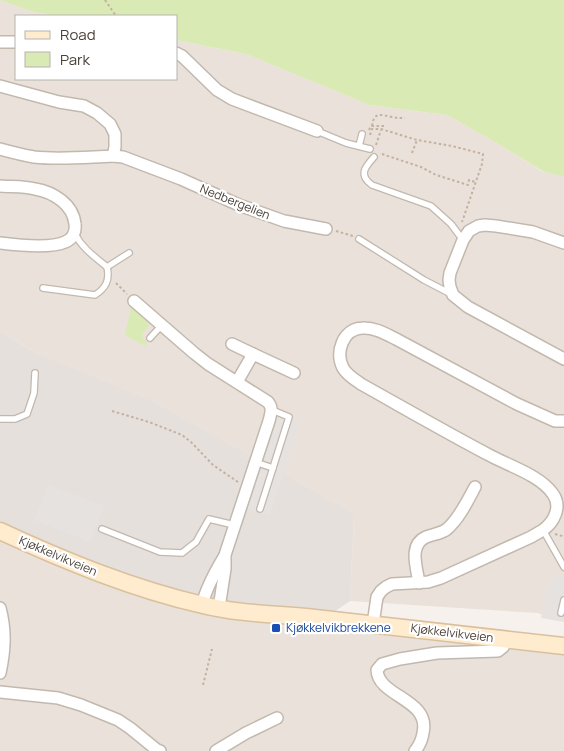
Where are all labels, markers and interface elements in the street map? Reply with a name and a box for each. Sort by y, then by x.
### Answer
legend [15,15,178,80]
text: Road [60,24,96,45]
text: Park [60,49,90,70]
street label: Nedbergelien [198,180,273,223]
street label: Kjøkkelvikveien [17,531,100,580]
place label: Kjøkkelvikbrekkene [286,619,391,636]
street label: Kjøkkelvikveien [410,619,494,646]
marker: Kjøkkelvikbrekkene [270,622,282,634]

